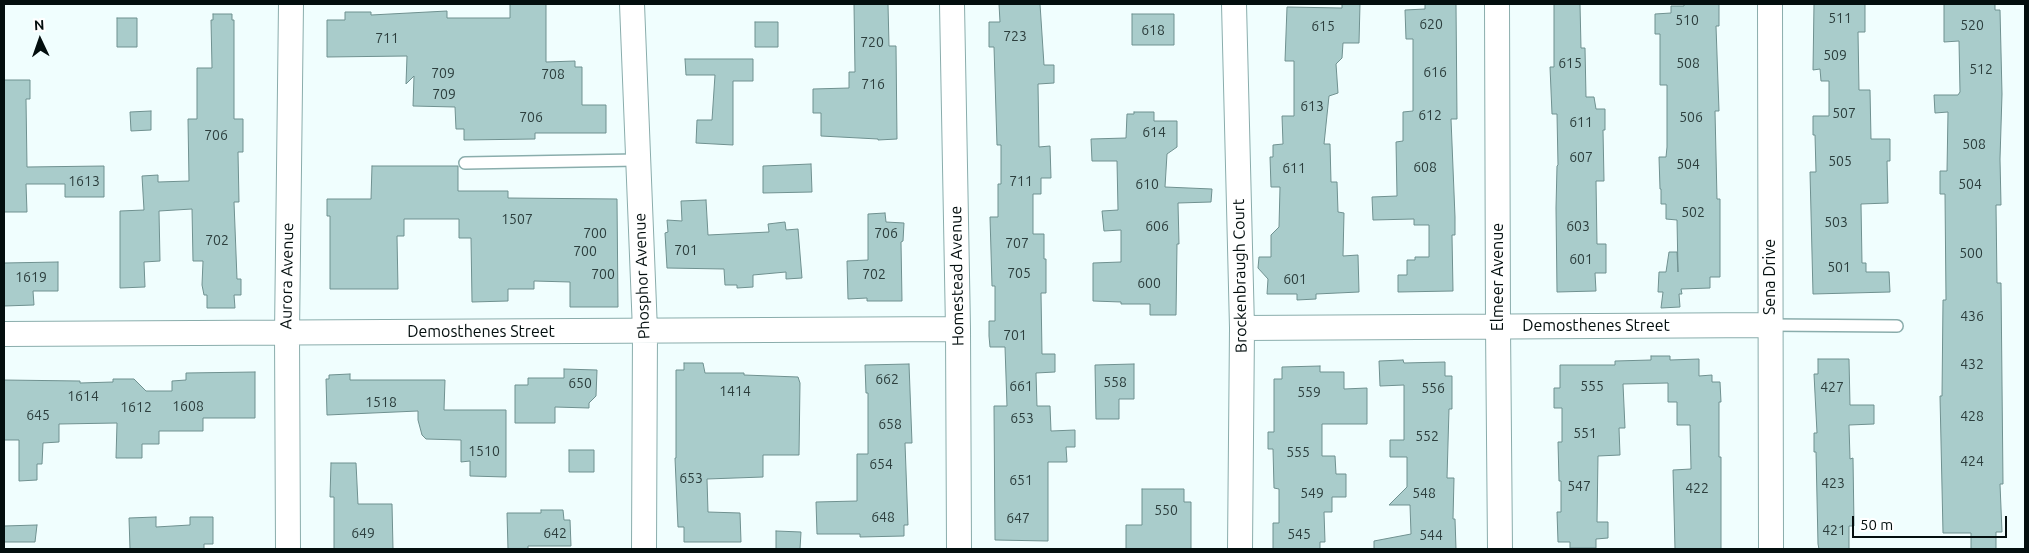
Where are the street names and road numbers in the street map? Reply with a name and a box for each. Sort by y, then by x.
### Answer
street label: Brockenbraugh Court [1229,199,1251,353]
street label: Homestead Avenue [946,206,968,346]
street label: Phosphor Avenue [630,212,654,340]
street label: Aurora Avenue [276,222,298,330]
street label: Elmeer Avenue [1488,223,1508,331]
street label: Sena Drive [1760,239,1780,315]
street label: Demosthenes Street [1522,316,1670,336]
street label: Demosthenes Street [407,322,555,342]

